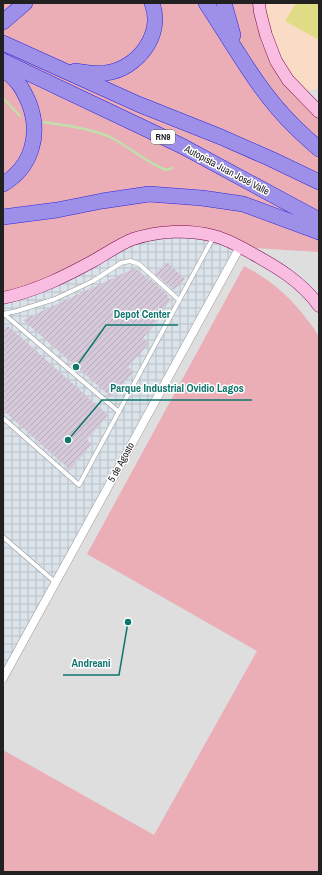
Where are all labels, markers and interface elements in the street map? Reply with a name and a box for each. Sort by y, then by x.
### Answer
road number: RN9 [151,130,175,144]
street label: Autopista Juan José Valle [181,142,272,198]
callout: Depot Center [106,302,178,325]
text: Depot Center [114,307,171,321]
callout: Parque Industrial Ovidio Lagos [102,377,252,400]
text: Parque Industrial Ovidio Lagos [110,381,244,395]
street label: 5 de Agosto [105,440,137,484]
callout: Andreani [63,652,119,675]
text: Andreani [71,656,111,670]

